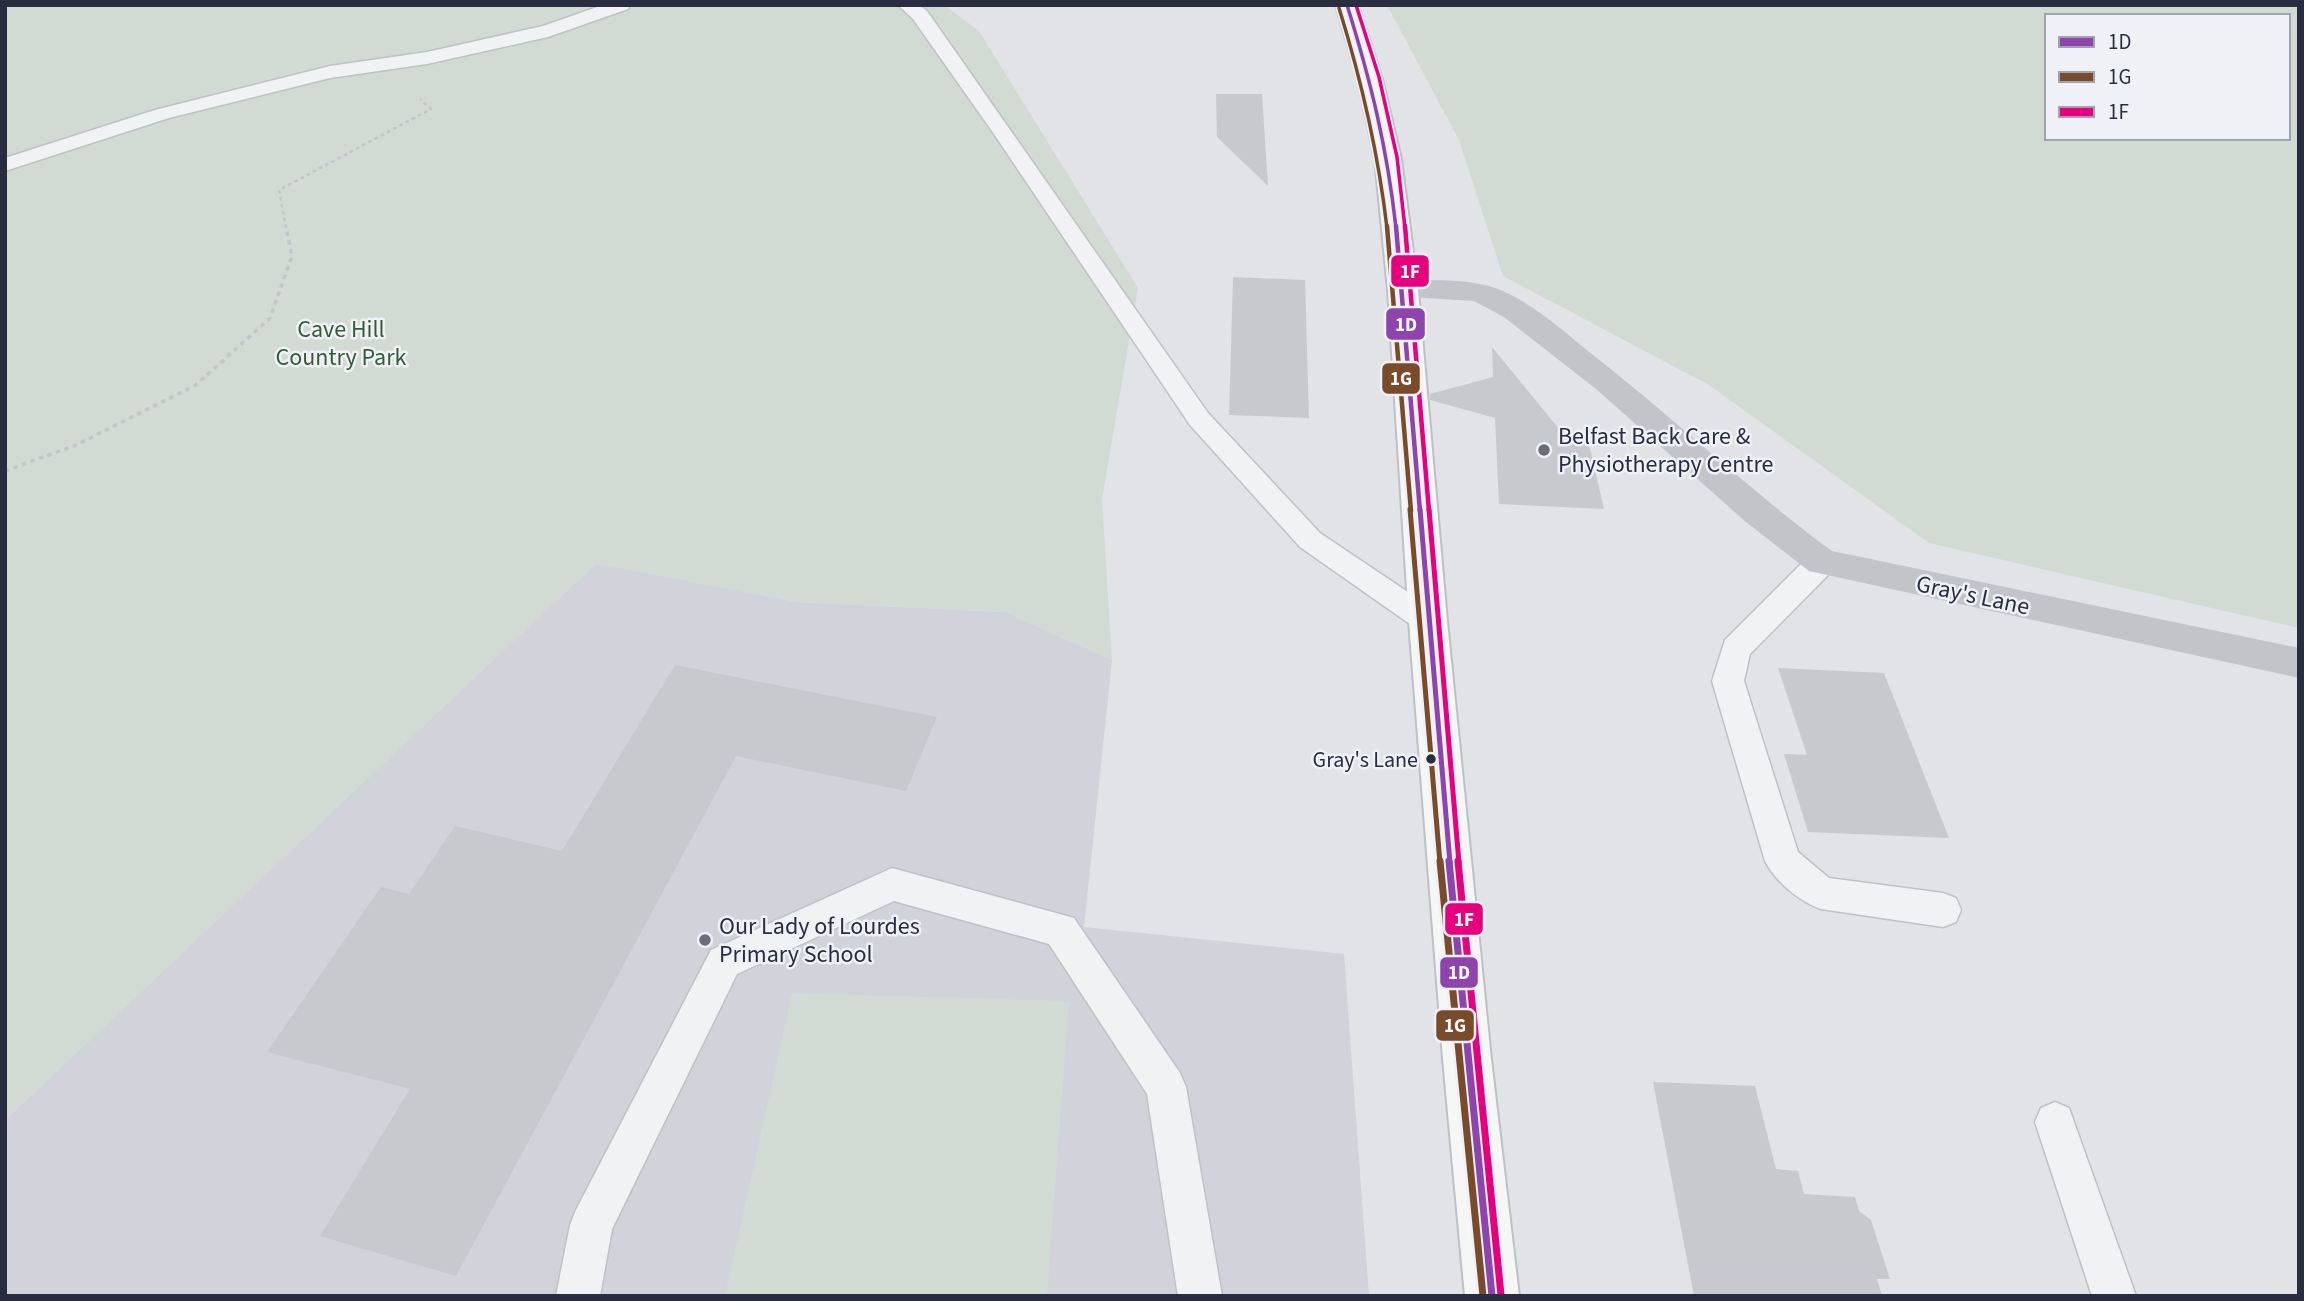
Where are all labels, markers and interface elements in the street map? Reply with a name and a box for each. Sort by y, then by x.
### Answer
legend [2045,14,2290,140]
text: 1D [2108,27,2131,57]
text: 1G [2108,62,2131,92]
text: 1F [2108,97,2129,127]
line badge: 1F [1390,254,1430,288]
text: 1F [1400,259,1420,286]
line badge: 1D [1385,307,1426,341]
park label: Cave Hill Country Park [276,312,407,375]
text: 1D [1395,312,1417,339]
line badge: 1G [1381,362,1421,395]
text: 1G [1390,366,1412,393]
place label: Belfast Back Care & Physiotherapy Centre [1558,419,1773,482]
marker: Belfast Back Care & Physiotherapy Centre [1536,442,1552,458]
street label: Gray's Lane [1913,566,2033,625]
place label: Gray's Lane [1313,744,1418,776]
marker: Gray's Lane [1424,752,1438,766]
line badge: 1F [1444,902,1484,936]
text: 1F [1454,907,1474,934]
place label: Our Lady of Lourdes Primary School [719,909,920,972]
marker: Our Lady of Lourdes Primary School [697,932,713,948]
line badge: 1D [1439,956,1479,989]
text: 1D [1448,960,1470,987]
line badge: 1G [1435,1009,1475,1042]
text: 1G [1444,1013,1466,1040]

